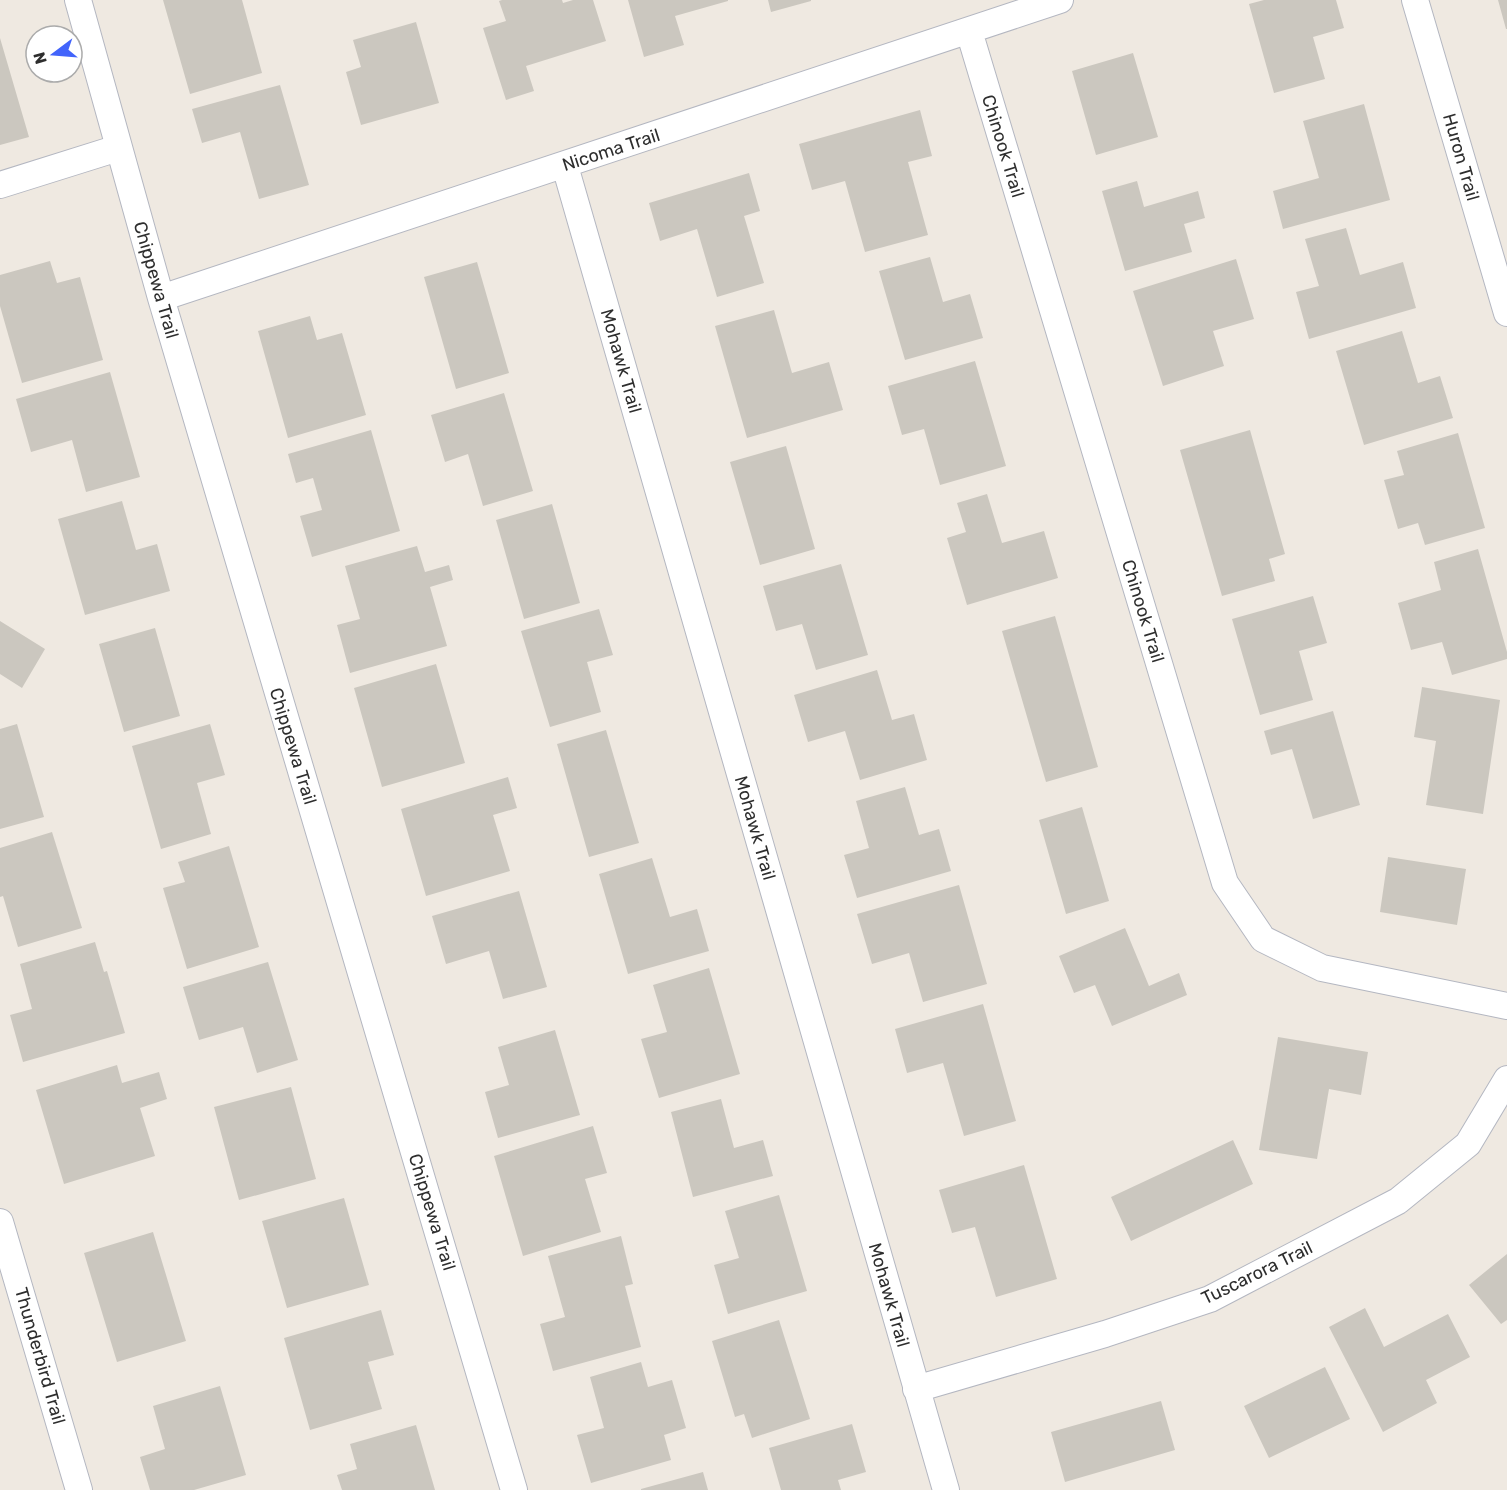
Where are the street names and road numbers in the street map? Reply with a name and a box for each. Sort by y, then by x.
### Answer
street label: Chinook Trail [977,92,1029,200]
street label: Huron Trail [1438,111,1484,203]
street label: Nicoma Trail [559,124,663,176]
street label: Chippewa Trail [129,219,183,341]
street label: Mohawk Trail [596,306,646,416]
street label: Chinook Trail [1117,557,1169,665]
street label: Chippewa Trail [265,685,321,807]
street label: Mohawk Trail [730,773,780,883]
street label: Chippewa Trail [404,1151,460,1273]
street label: Tuscarora Trail [1198,1237,1316,1309]
street label: Mohawk Trail [864,1240,914,1350]
street label: Thunderbird Trail [10,1285,70,1427]

